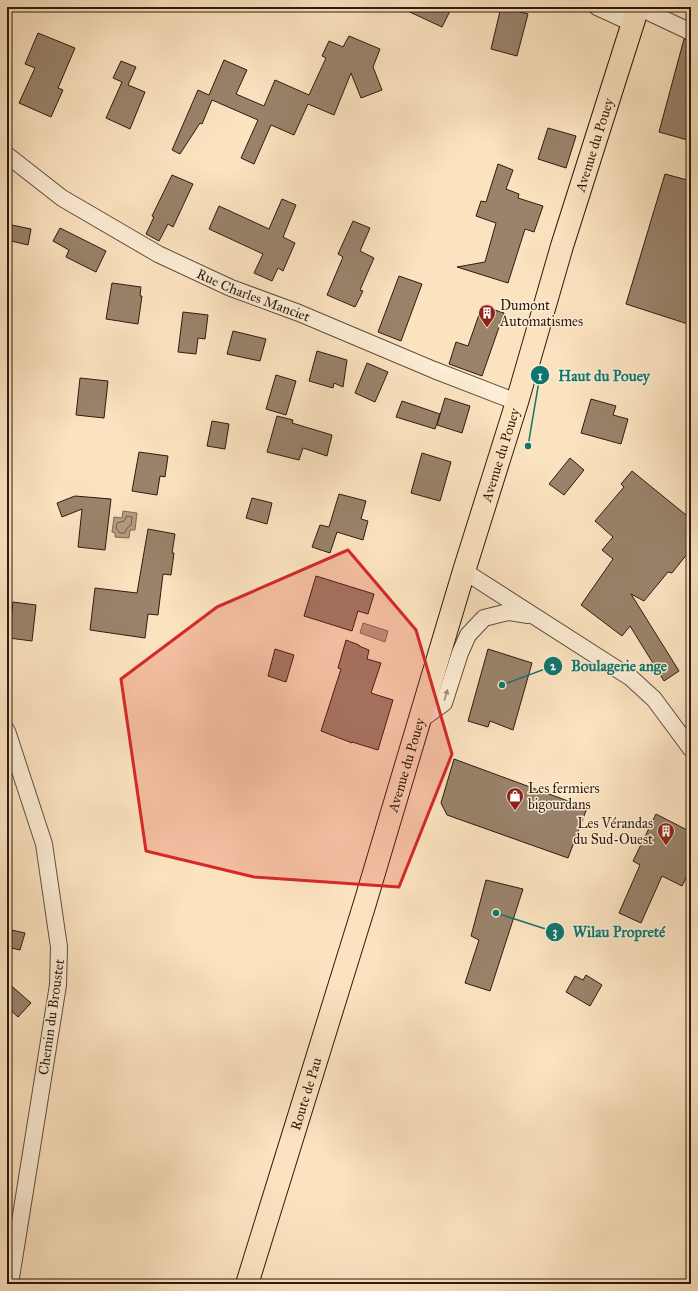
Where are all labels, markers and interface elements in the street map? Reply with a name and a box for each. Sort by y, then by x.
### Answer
street label: Avenue du Pouey [572,96,618,195]
street label: Rue Charles Manciet [194,265,313,326]
place label: Dumont Automatismes [499,297,583,330]
building icon: Dumont Automatismes [477,303,497,328]
callout: Haut du Pouey [530,362,658,389]
text: Haut du Pouey [558,367,651,386]
text: 1 [538,369,543,383]
street label: Avenue du Pouey [478,406,524,505]
callout: Boulagerie ange [543,652,675,679]
text: Boulagerie ange [571,657,668,676]
text: 2 [550,659,557,673]
one-way arrow [443,689,449,701]
street label: Avenue du Pouey [384,716,429,815]
place label: Les fermiers bigourdans [528,780,600,813]
shop icon: Les fermiers bigourdans [505,786,525,811]
place label: Les Vérandas du Sud-Ouest [573,815,653,848]
building icon: Les Vérandas du Sud-Ouest [656,821,676,846]
callout: Wilau Propreté [545,918,673,945]
text: Wilau Propreté [573,923,666,942]
text: 3 [553,925,558,940]
street label: Chemin du Broustet [35,958,68,1076]
street label: Route de Pau [287,1055,326,1133]

